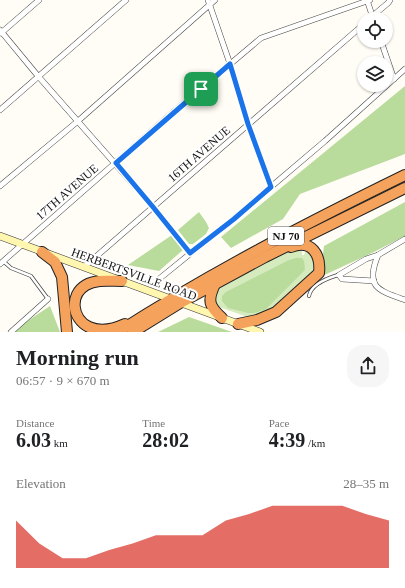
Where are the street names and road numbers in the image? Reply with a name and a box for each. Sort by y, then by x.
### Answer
street label: 16TH AVENUE [165,123,233,185]
street label: 17TH AVENUE [33,161,101,223]
road number: NJ 70 [268,227,304,245]
street label: HERBERTSVILLE ROAD [69,245,199,303]

